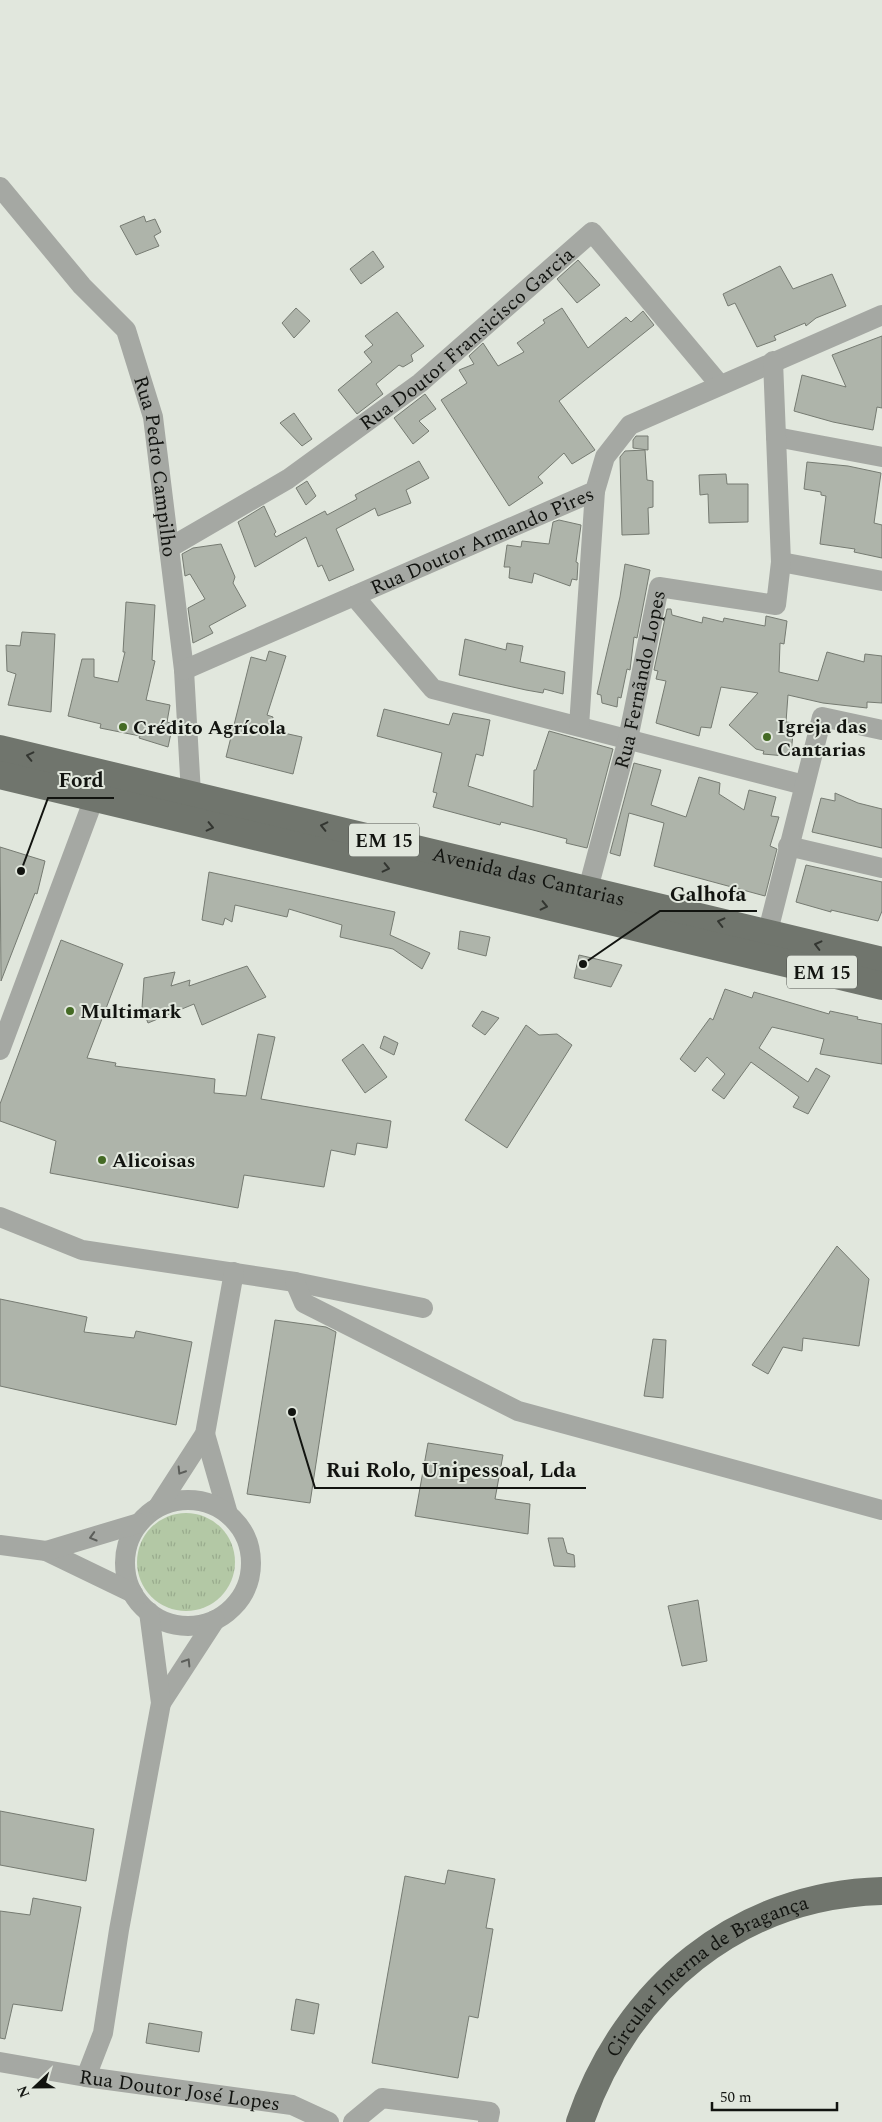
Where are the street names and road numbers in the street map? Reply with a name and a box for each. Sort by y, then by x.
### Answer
street label: Rua Doutor Fransicisco Garcia [354,240,581,438]
street label: Rua Pedro Campilho [125,372,184,559]
street label: Rua Doutor Armando Pires [366,479,599,603]
street label: Rua Fernãndo Lopes [607,588,674,772]
road number: EM 15 [349,824,419,856]
street label: Avenida das Cantarias [429,839,628,915]
road number: EM 15 [787,956,857,989]
street label: Circular Interna de Bragança [598,1888,812,2063]
street label: Rua Doutor José Lopes [77,2062,282,2119]

